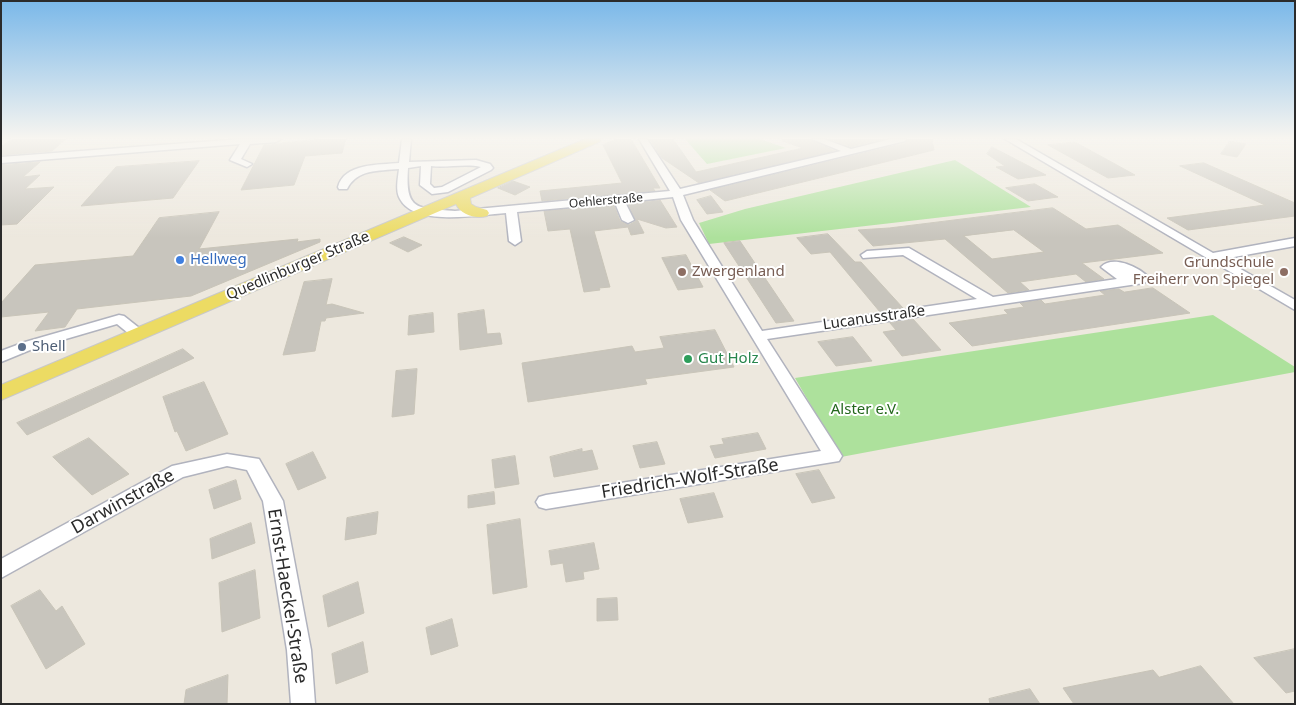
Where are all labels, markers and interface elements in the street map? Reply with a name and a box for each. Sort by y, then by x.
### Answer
street label: Oehlerstraße [568,191,644,211]
street label: Quedlinburger Straße [224,228,372,304]
place label: Hellweg [190,251,247,269]
marker: Hellweg [174,254,186,266]
place label: Grundschule Freiherr von Spiegel [1133,254,1274,289]
place label: Zwergenland [692,263,785,281]
marker: Zwergenland [676,266,688,278]
marker: Grundschule Freiherr von Spiegel [1278,266,1290,278]
street label: Lucanusstraße [822,302,926,334]
place label: Shell [32,338,66,356]
marker: Shell [16,341,28,353]
place label: Gut Holz [698,350,759,368]
marker: Gut Holz [682,353,694,365]
park label: Alster e.V. [831,401,899,419]
street label: Friedrich-Wolf-Straße [600,454,780,504]
street label: Darwinstraße [68,465,178,539]
street label: Ernst-Haeckel-Straße [262,507,312,685]

